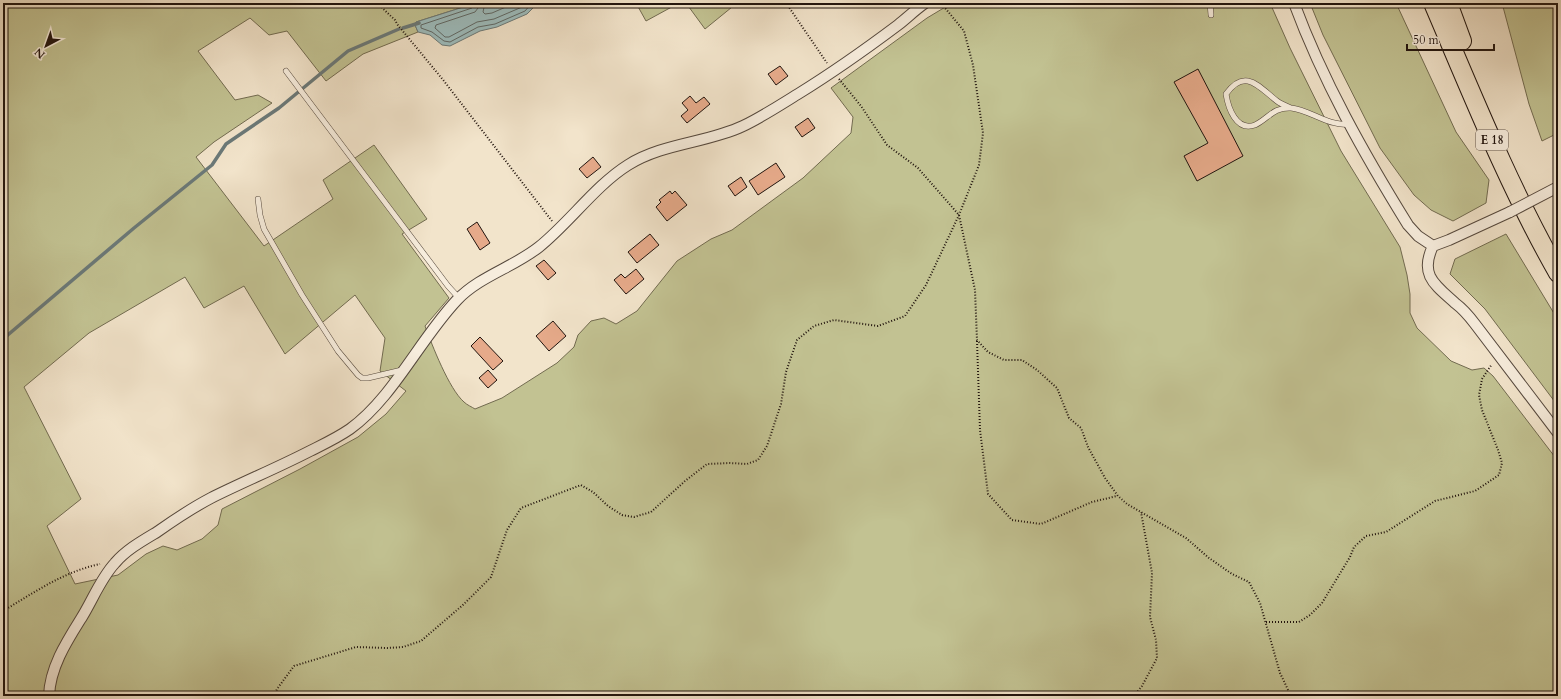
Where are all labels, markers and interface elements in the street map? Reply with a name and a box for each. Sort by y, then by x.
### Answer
north arrow [26,26,66,66]
scale bar [1407,26,1494,52]
text: 50 m [1413,32,1440,48]
text: N [31,44,48,62]
road number: E 18 [1476,130,1508,150]

